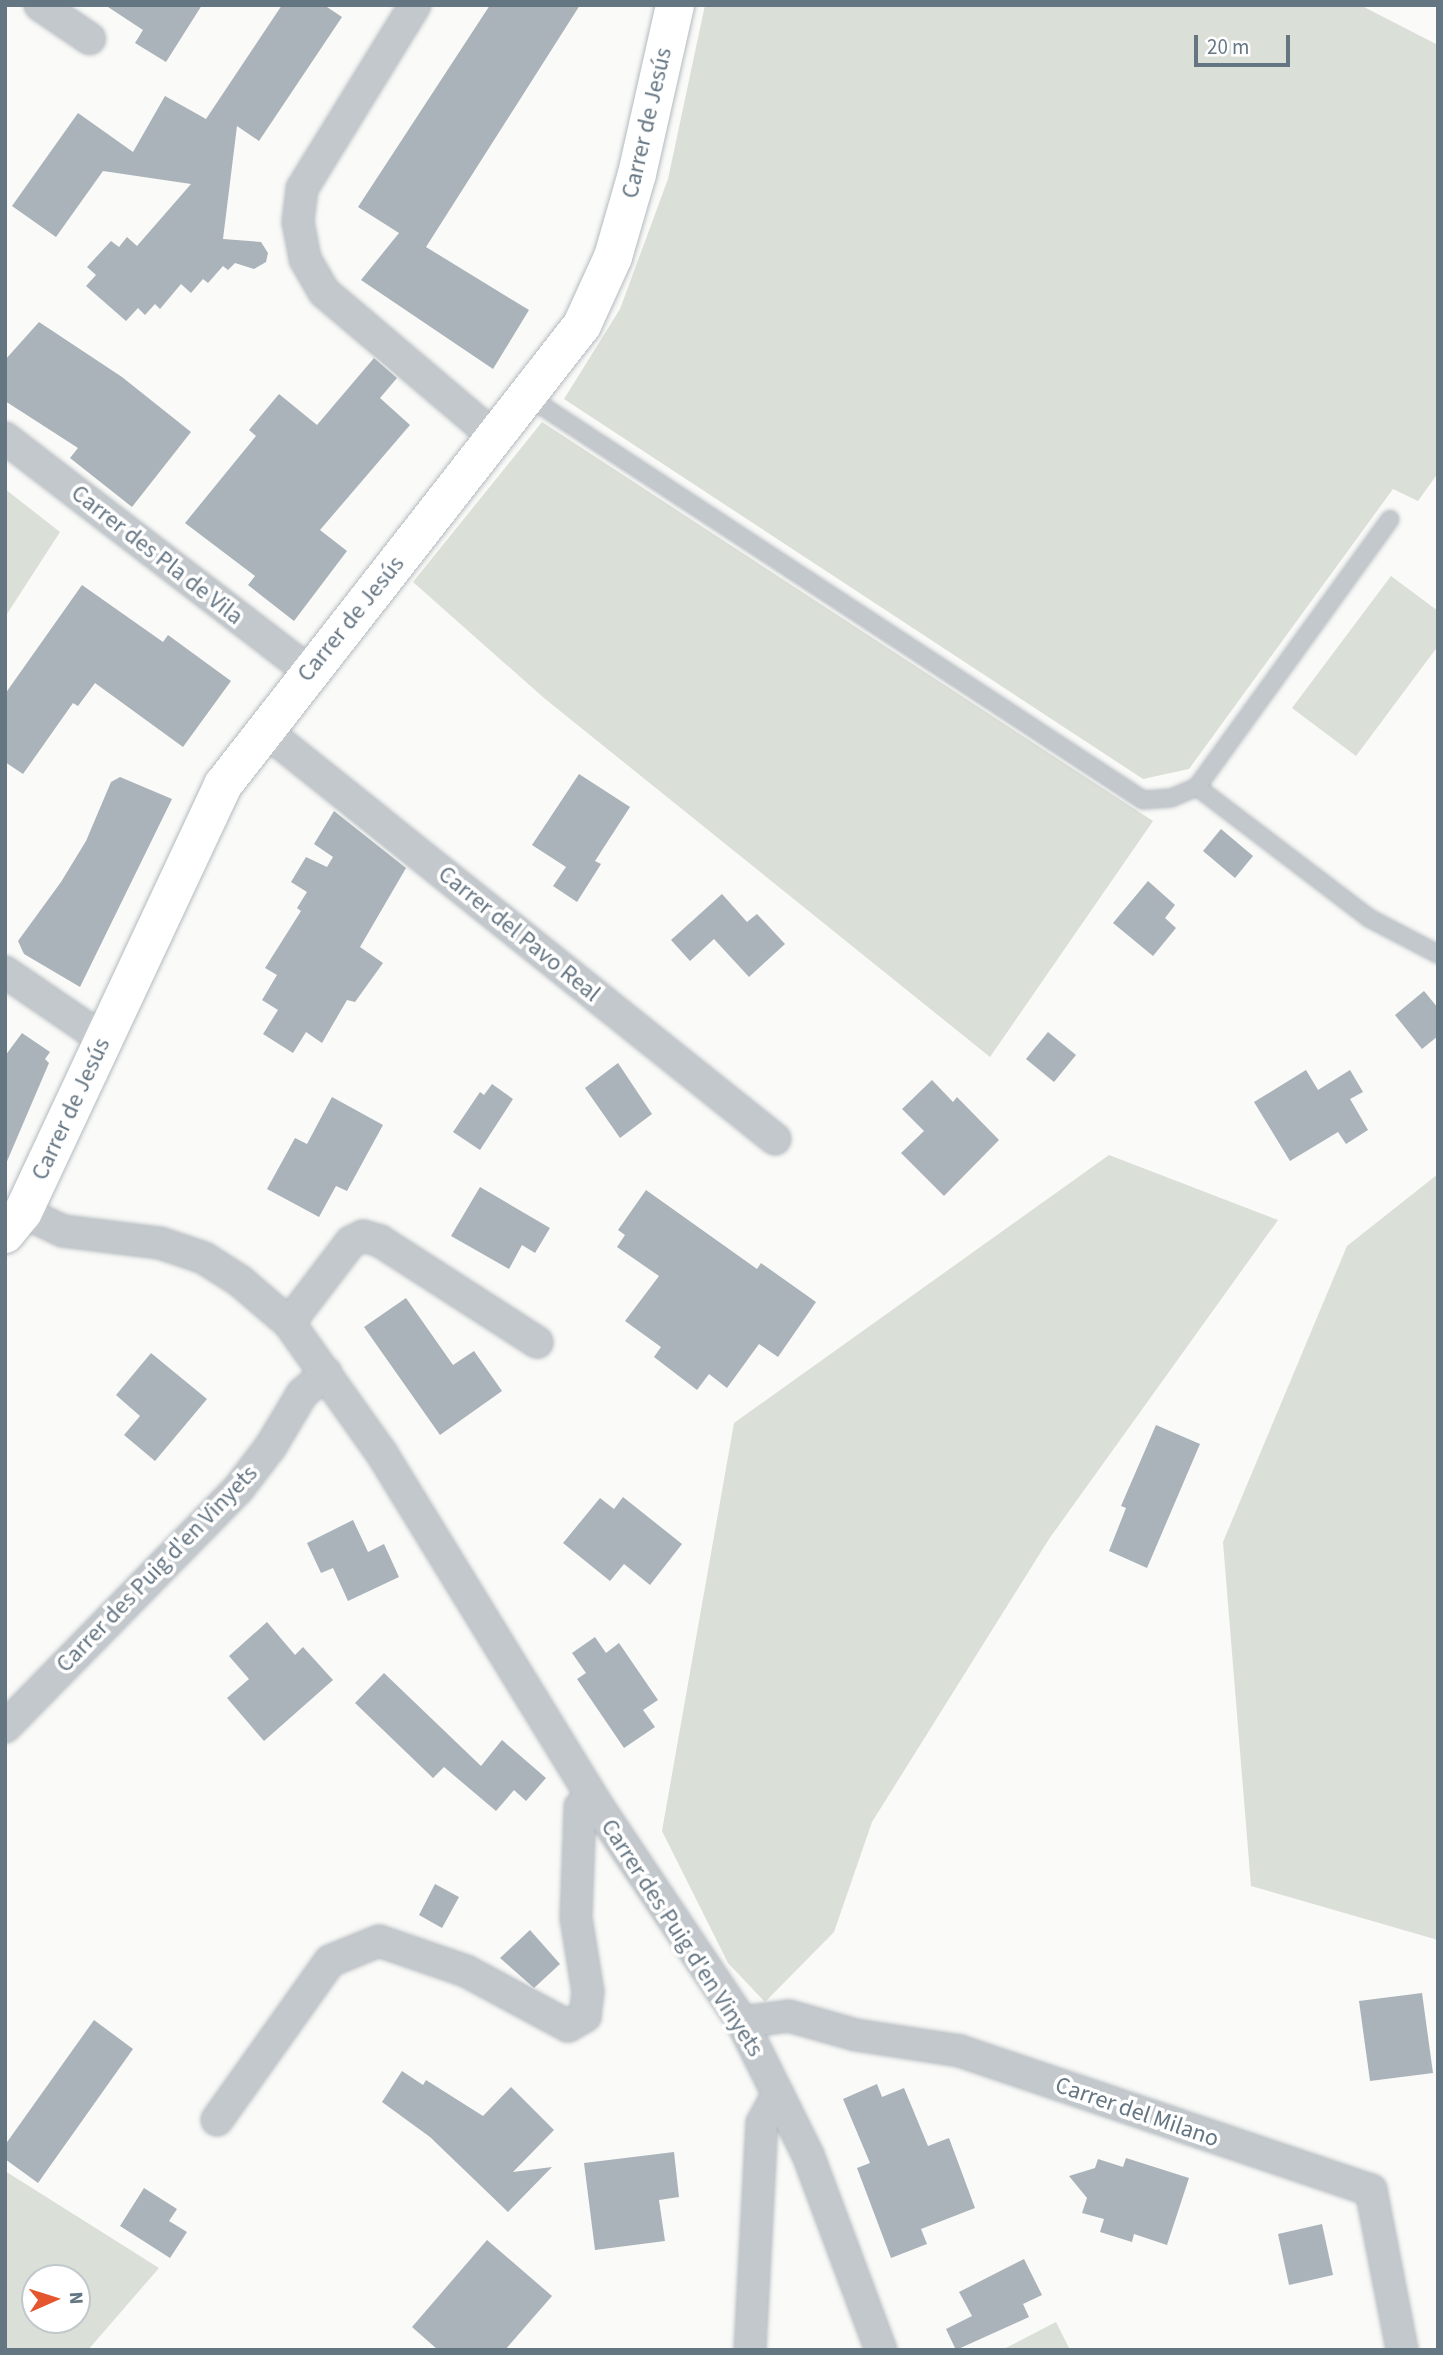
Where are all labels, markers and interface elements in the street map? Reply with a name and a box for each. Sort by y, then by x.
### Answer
scale bar [1198,21,1294,65]
text: 20 m [1207,32,1249,62]
street label: Carrer de Jesús [616,45,678,201]
street label: Carrer des Pla de Vila [65,479,249,631]
street label: Carrer de Jesús [291,550,411,688]
street label: Carrer del Pavo Real [432,860,606,1008]
street label: Carrer de Jesús [25,1033,117,1185]
street label: Carrer des Puig d'en Vinyets [50,1459,264,1679]
street label: Carrer des Puig d'en Vinyets [594,1814,770,2062]
street label: Carrer del Milano [1051,2071,1223,2153]
north arrow [21,2264,91,2334]
text: N [62,2291,89,2305]

